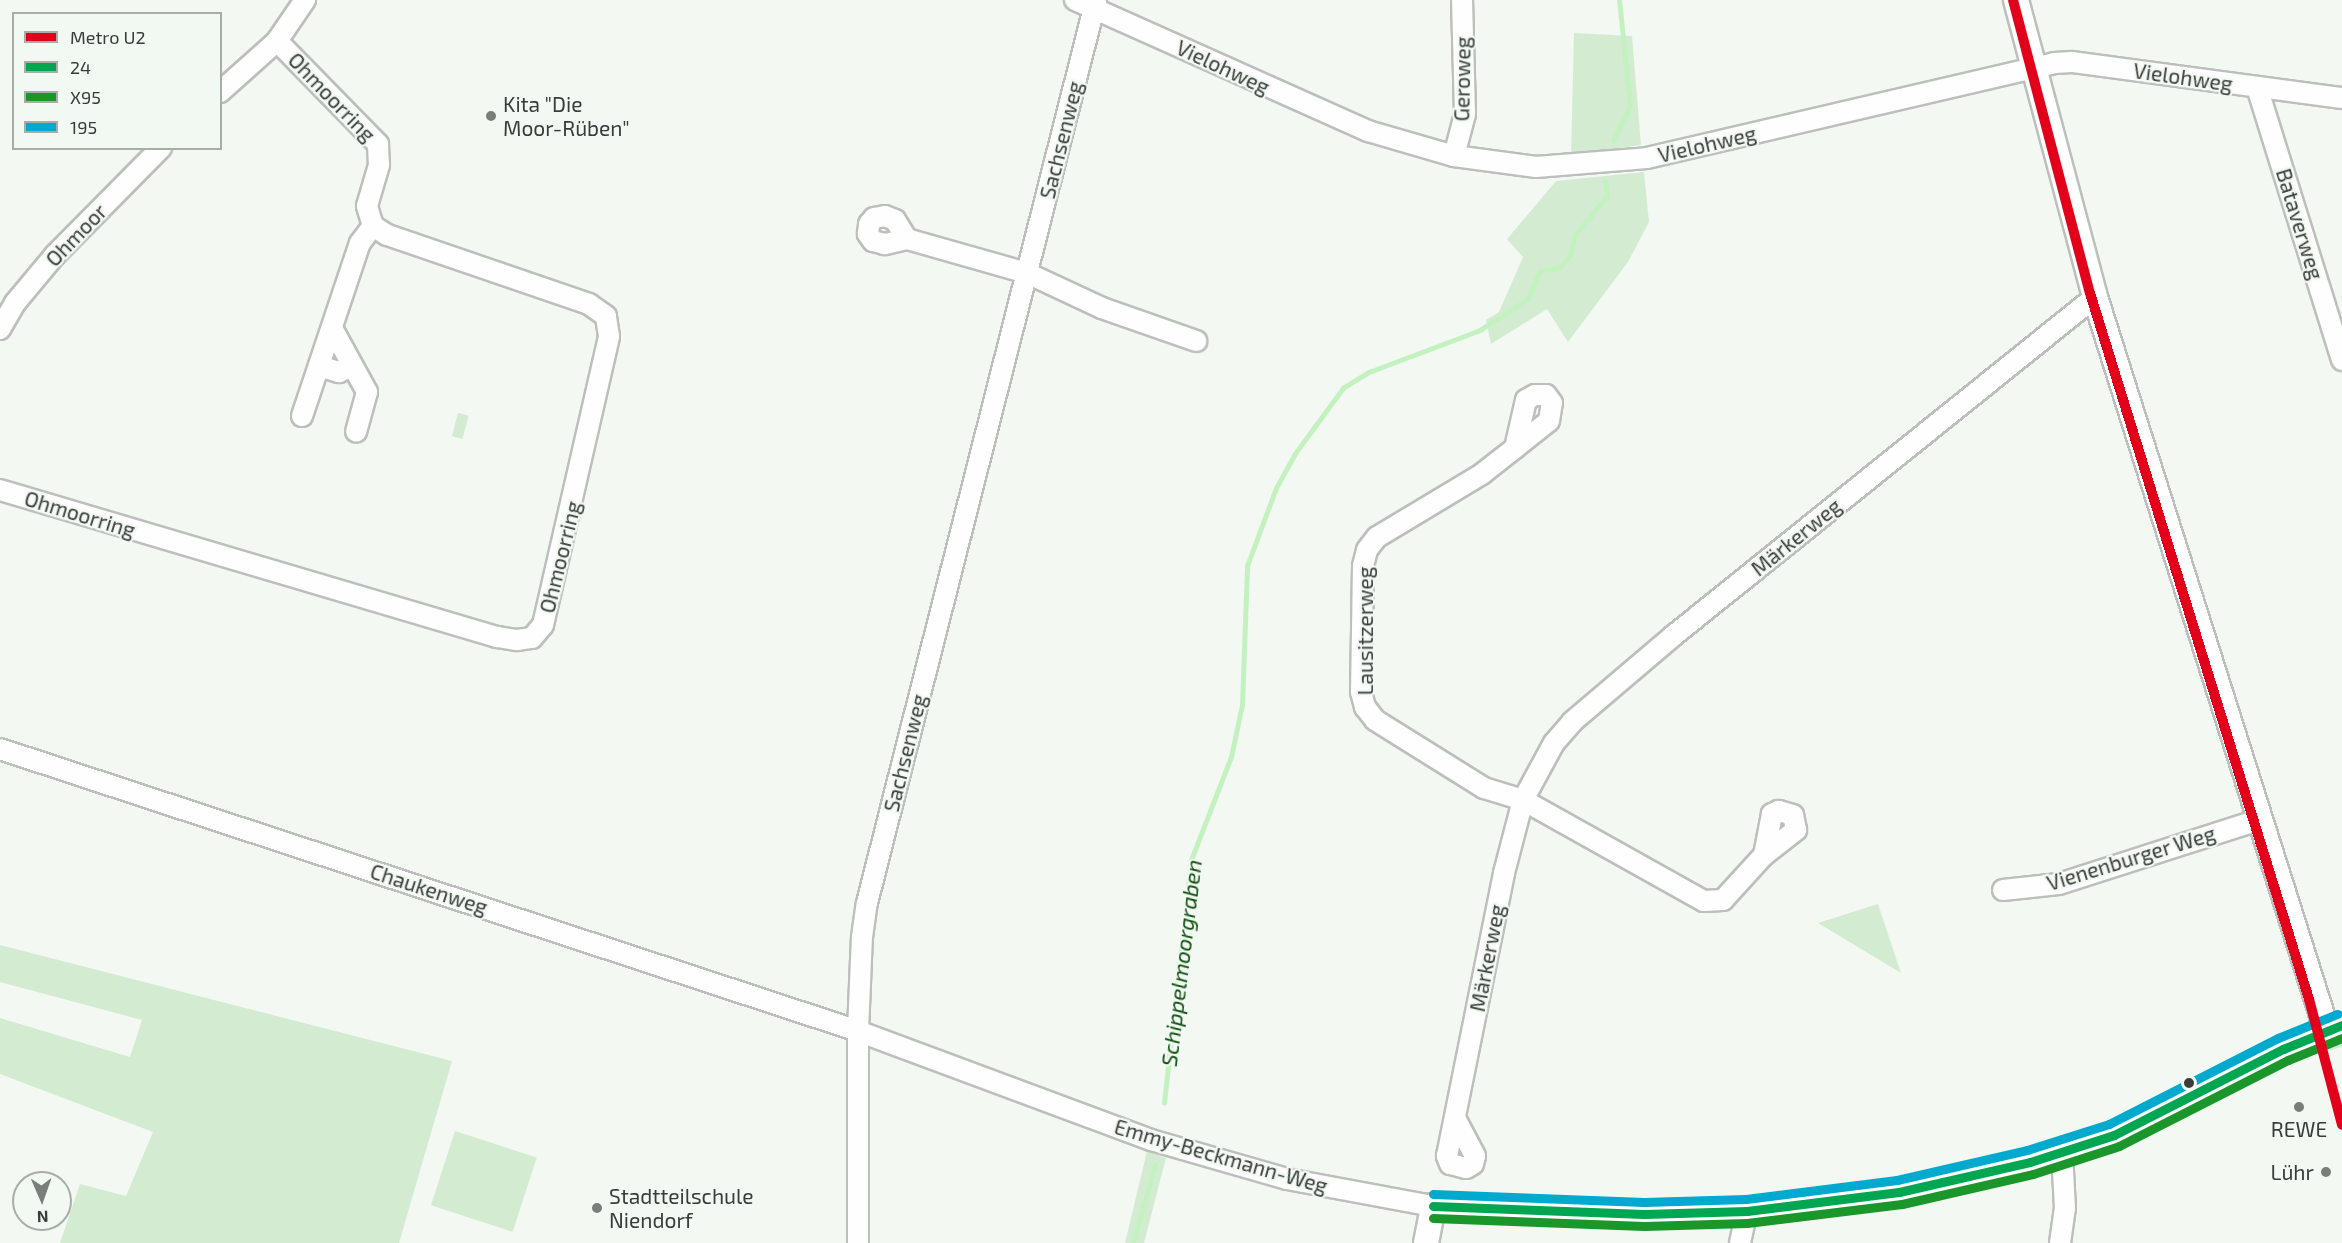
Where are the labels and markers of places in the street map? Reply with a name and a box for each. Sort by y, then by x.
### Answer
place label: Kita "Die Moor-Rüben" [503,91,630,141]
marker: Kita "Die Moor-Rüben" [484,109,498,123]
unlabelled marker [2183,1077,2195,1089]
marker: REWE [2292,1100,2306,1114]
place label: REWE [2271,1116,2327,1142]
place label: Lühr [2271,1159,2314,1185]
marker: Lühr [2319,1165,2333,1179]
place label: Stadtteilschule Niendorf [609,1183,754,1233]
marker: Stadtteilschule Niendorf [590,1201,604,1215]

